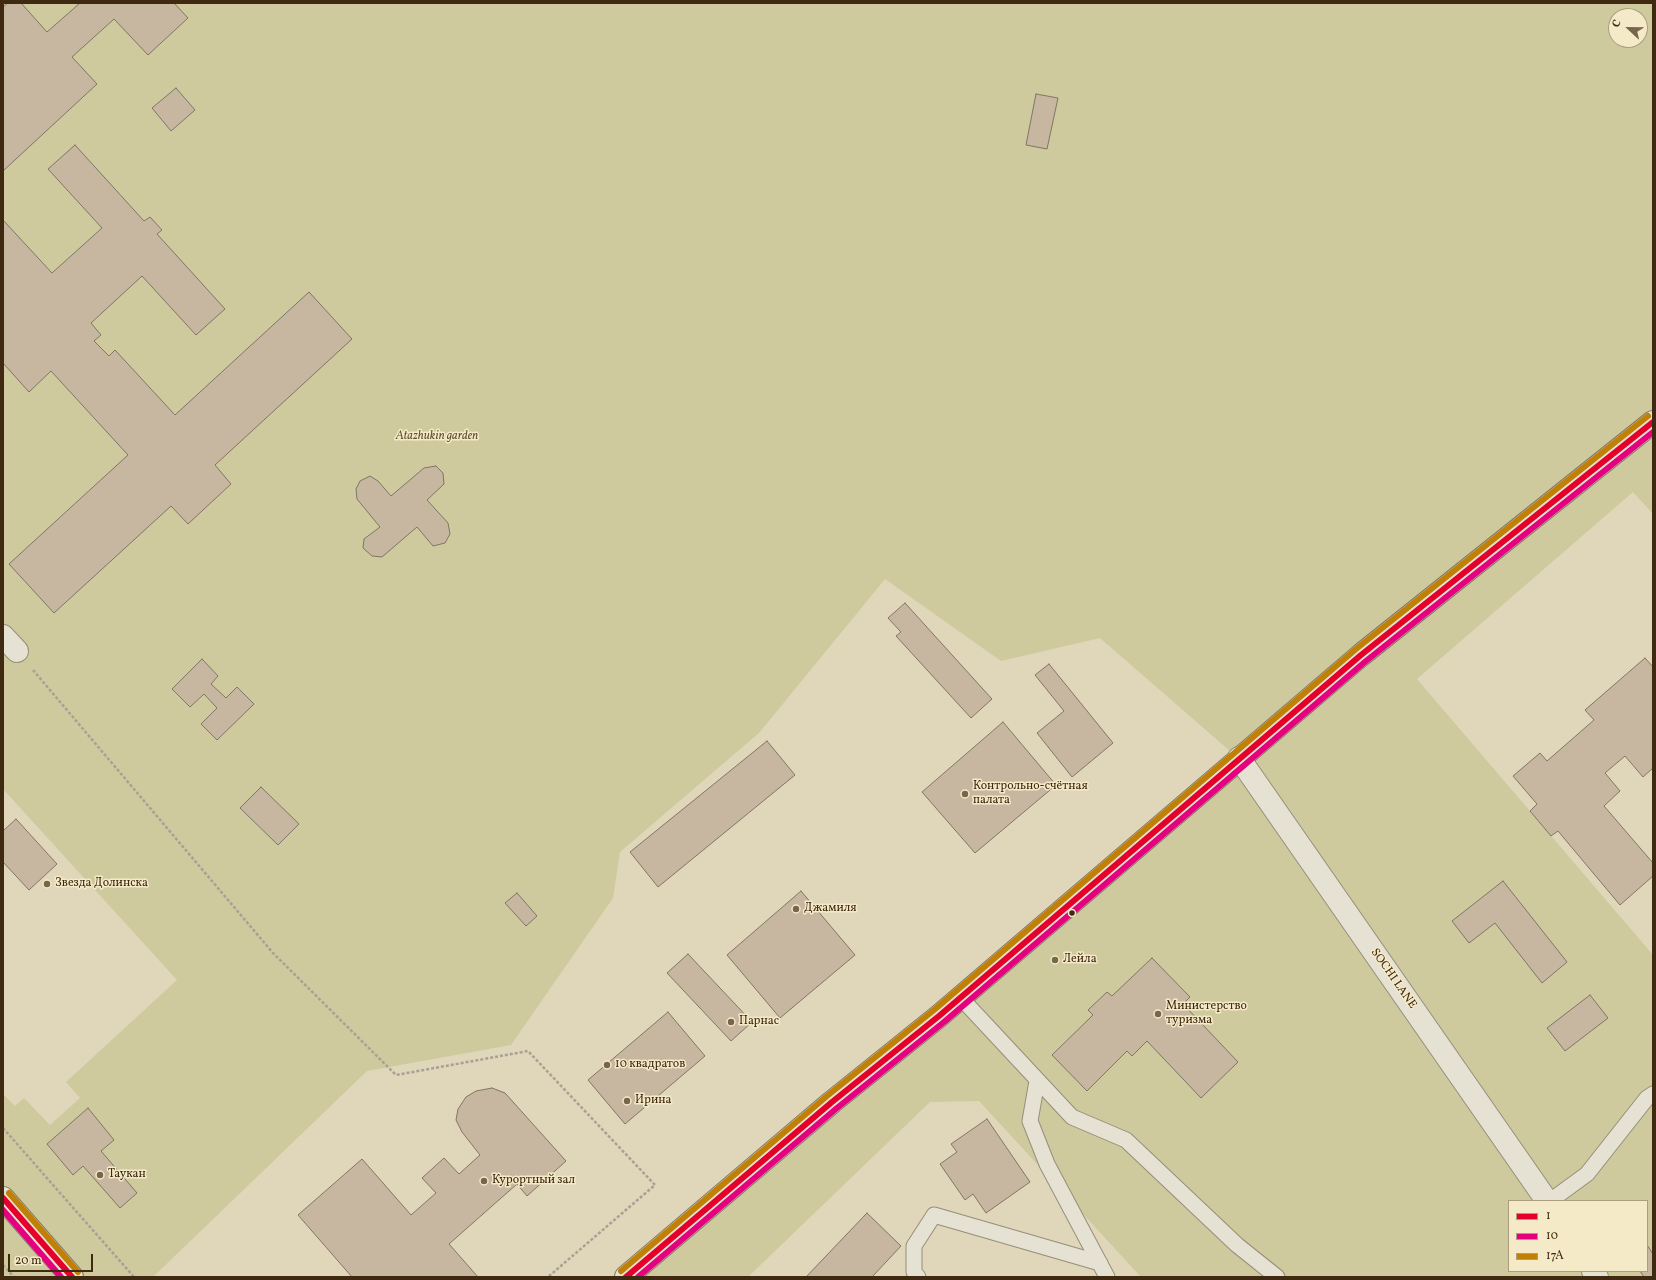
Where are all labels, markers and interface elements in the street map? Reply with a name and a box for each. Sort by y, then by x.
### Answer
north arrow [1608,8,1648,48]
text: С [1609,18,1626,30]
park label: Atazhukin garden [396,430,478,444]
place label: Контрольно-счётная палата [973,780,1088,808]
marker: Контрольно-счётная палата [960,789,970,799]
place label: Звезда Долинска [55,877,148,891]
marker: Звезда Долинска [42,879,52,889]
place label: Джамиля [804,902,857,916]
marker: Джамиля [791,904,801,914]
unlabelled marker [1067,908,1077,918]
street label: SOCHI LANE [1367,946,1419,1012]
place label: Лейла [1063,953,1097,967]
marker: Лейла [1050,955,1060,965]
place label: Министерство туризма [1166,1000,1247,1028]
marker: Министерство туризма [1153,1009,1163,1019]
place label: Парнас [739,1015,779,1029]
marker: Парнас [726,1017,736,1027]
place label: 10 квадратов [615,1058,685,1072]
marker: 10 квадратов [602,1060,612,1070]
place label: Ирина [635,1094,672,1108]
marker: Ирина [622,1096,632,1106]
place label: Таукан [108,1168,146,1182]
marker: Таукан [95,1170,105,1180]
place label: Курортный зал [492,1174,575,1188]
marker: Курортный зал [479,1176,489,1186]
legend [1508,1200,1648,1272]
text: 1 [1546,1208,1551,1224]
text: 10 [1546,1228,1558,1244]
scale bar [10,1246,95,1272]
text: 17А [1546,1248,1564,1264]
text: 20 m [15,1253,42,1269]

